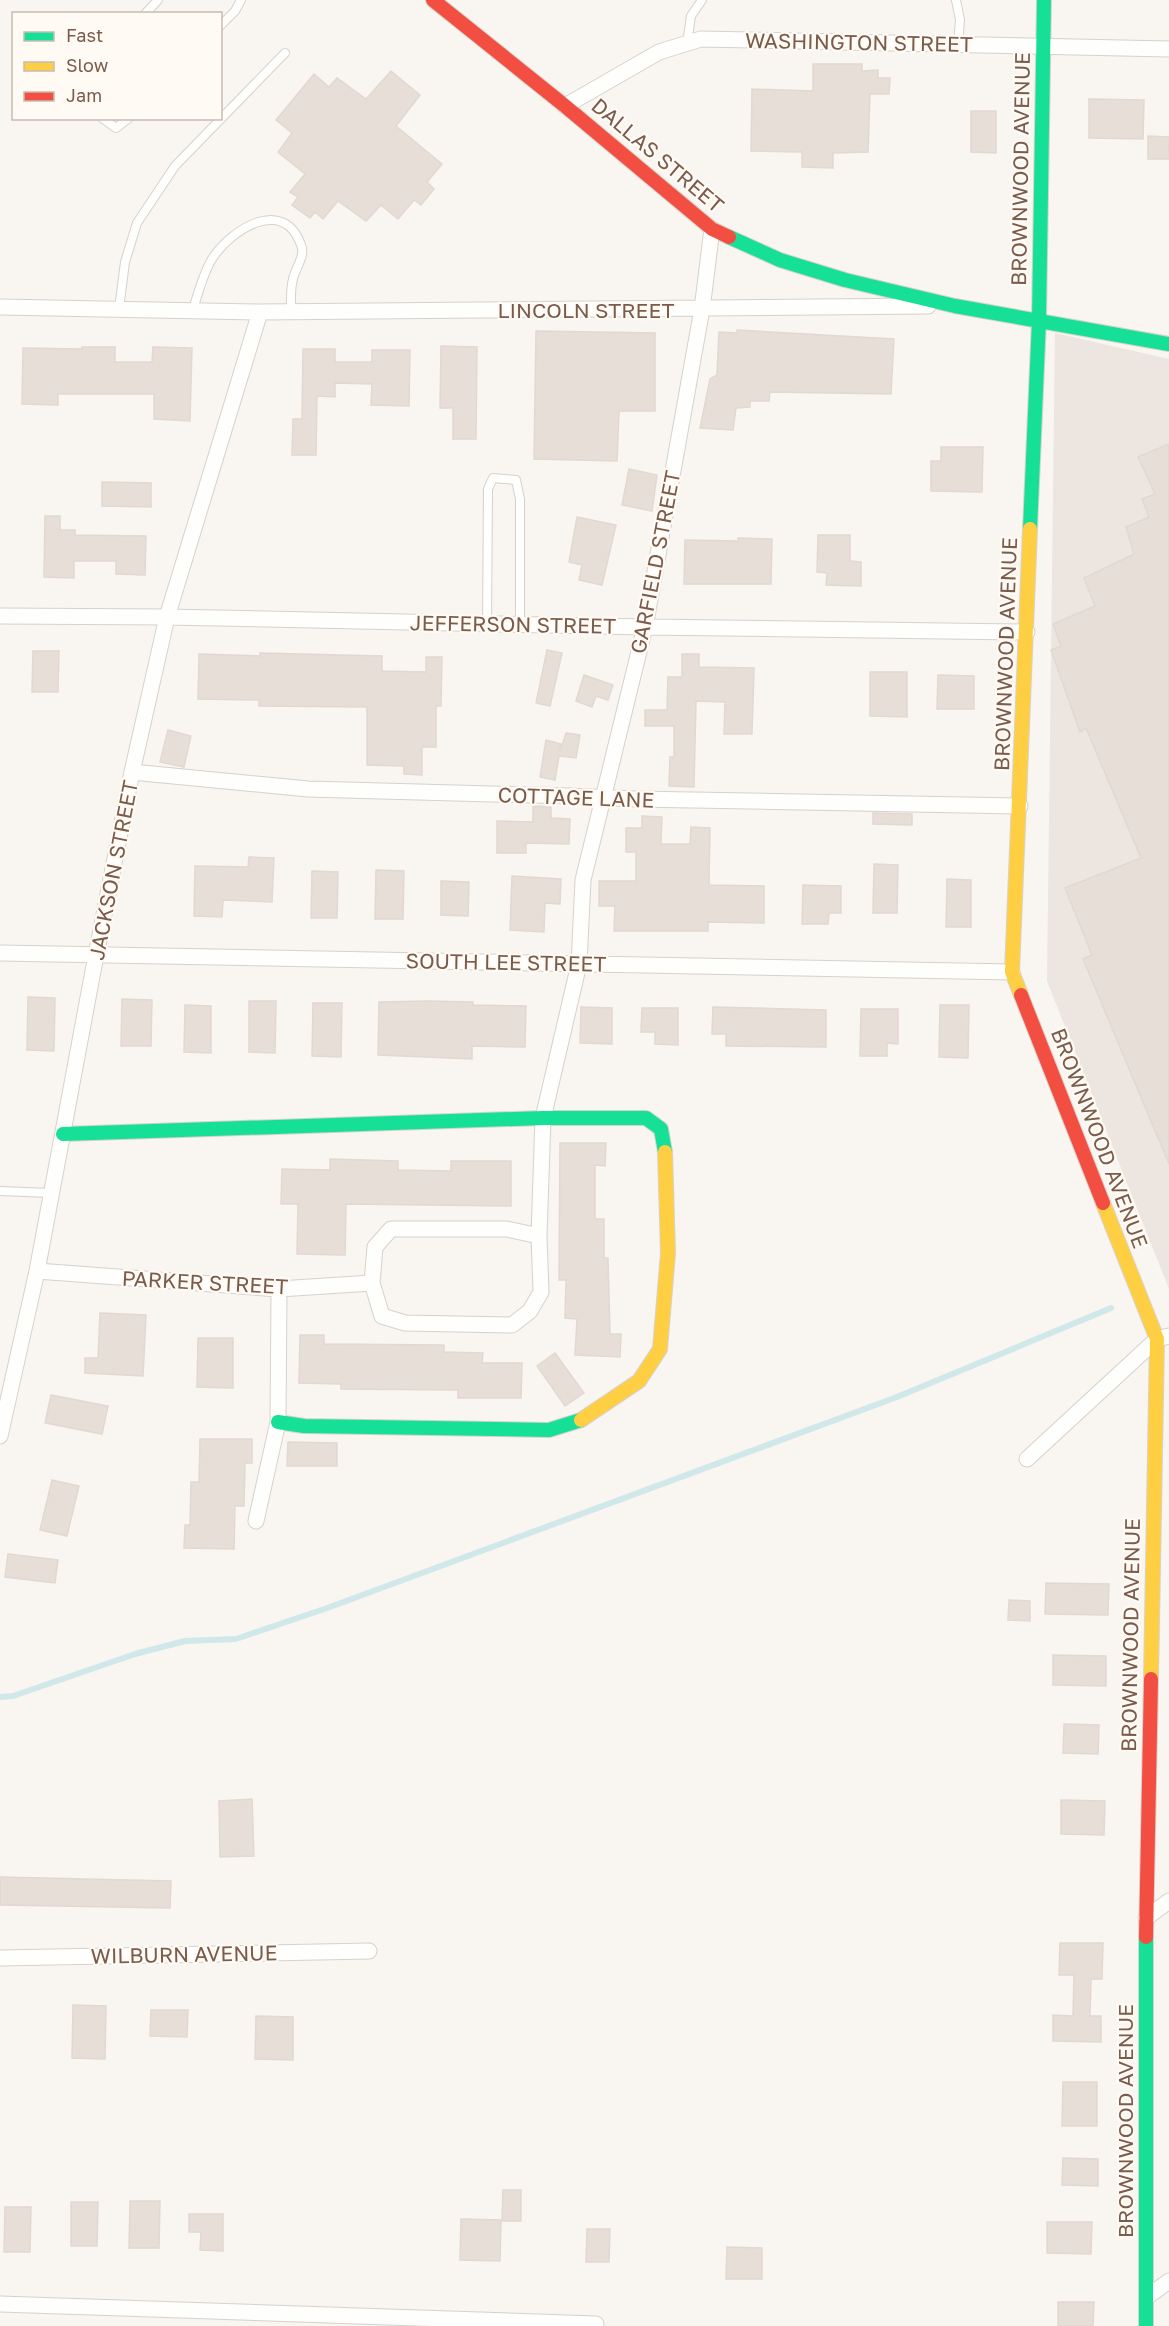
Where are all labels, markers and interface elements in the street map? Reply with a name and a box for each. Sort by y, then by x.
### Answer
legend [12,12,222,120]
text: Fast [66,24,103,46]
street label: WASHINGTON STREET [745,27,973,57]
street label: BROWNWOOD AVENUE [1005,52,1035,286]
text: Slow [66,54,109,76]
text: Jam [66,84,102,106]
street label: DALLAS STREET [586,92,730,218]
street label: LINCOLN STREET [498,297,674,323]
street label: GARFIELD STREET [624,468,686,656]
street label: BROWNWOOD AVENUE [988,537,1022,771]
street label: JEFFERSON STREET [410,609,616,639]
street label: JACKSON STREET [83,778,143,962]
street label: COTTAGE LANE [497,781,655,813]
street label: SOUTH LEE STREET [405,947,607,977]
street label: BROWNWOOD AVENUE [1046,1024,1154,1252]
street label: PARKER STREET [121,1265,289,1299]
street label: BROWNWOOD AVENUE [1115,1518,1145,1752]
street label: WILBURN AVENUE [90,1939,278,1969]
street label: BROWNWOOD AVENUE [1112,2004,1138,2238]

